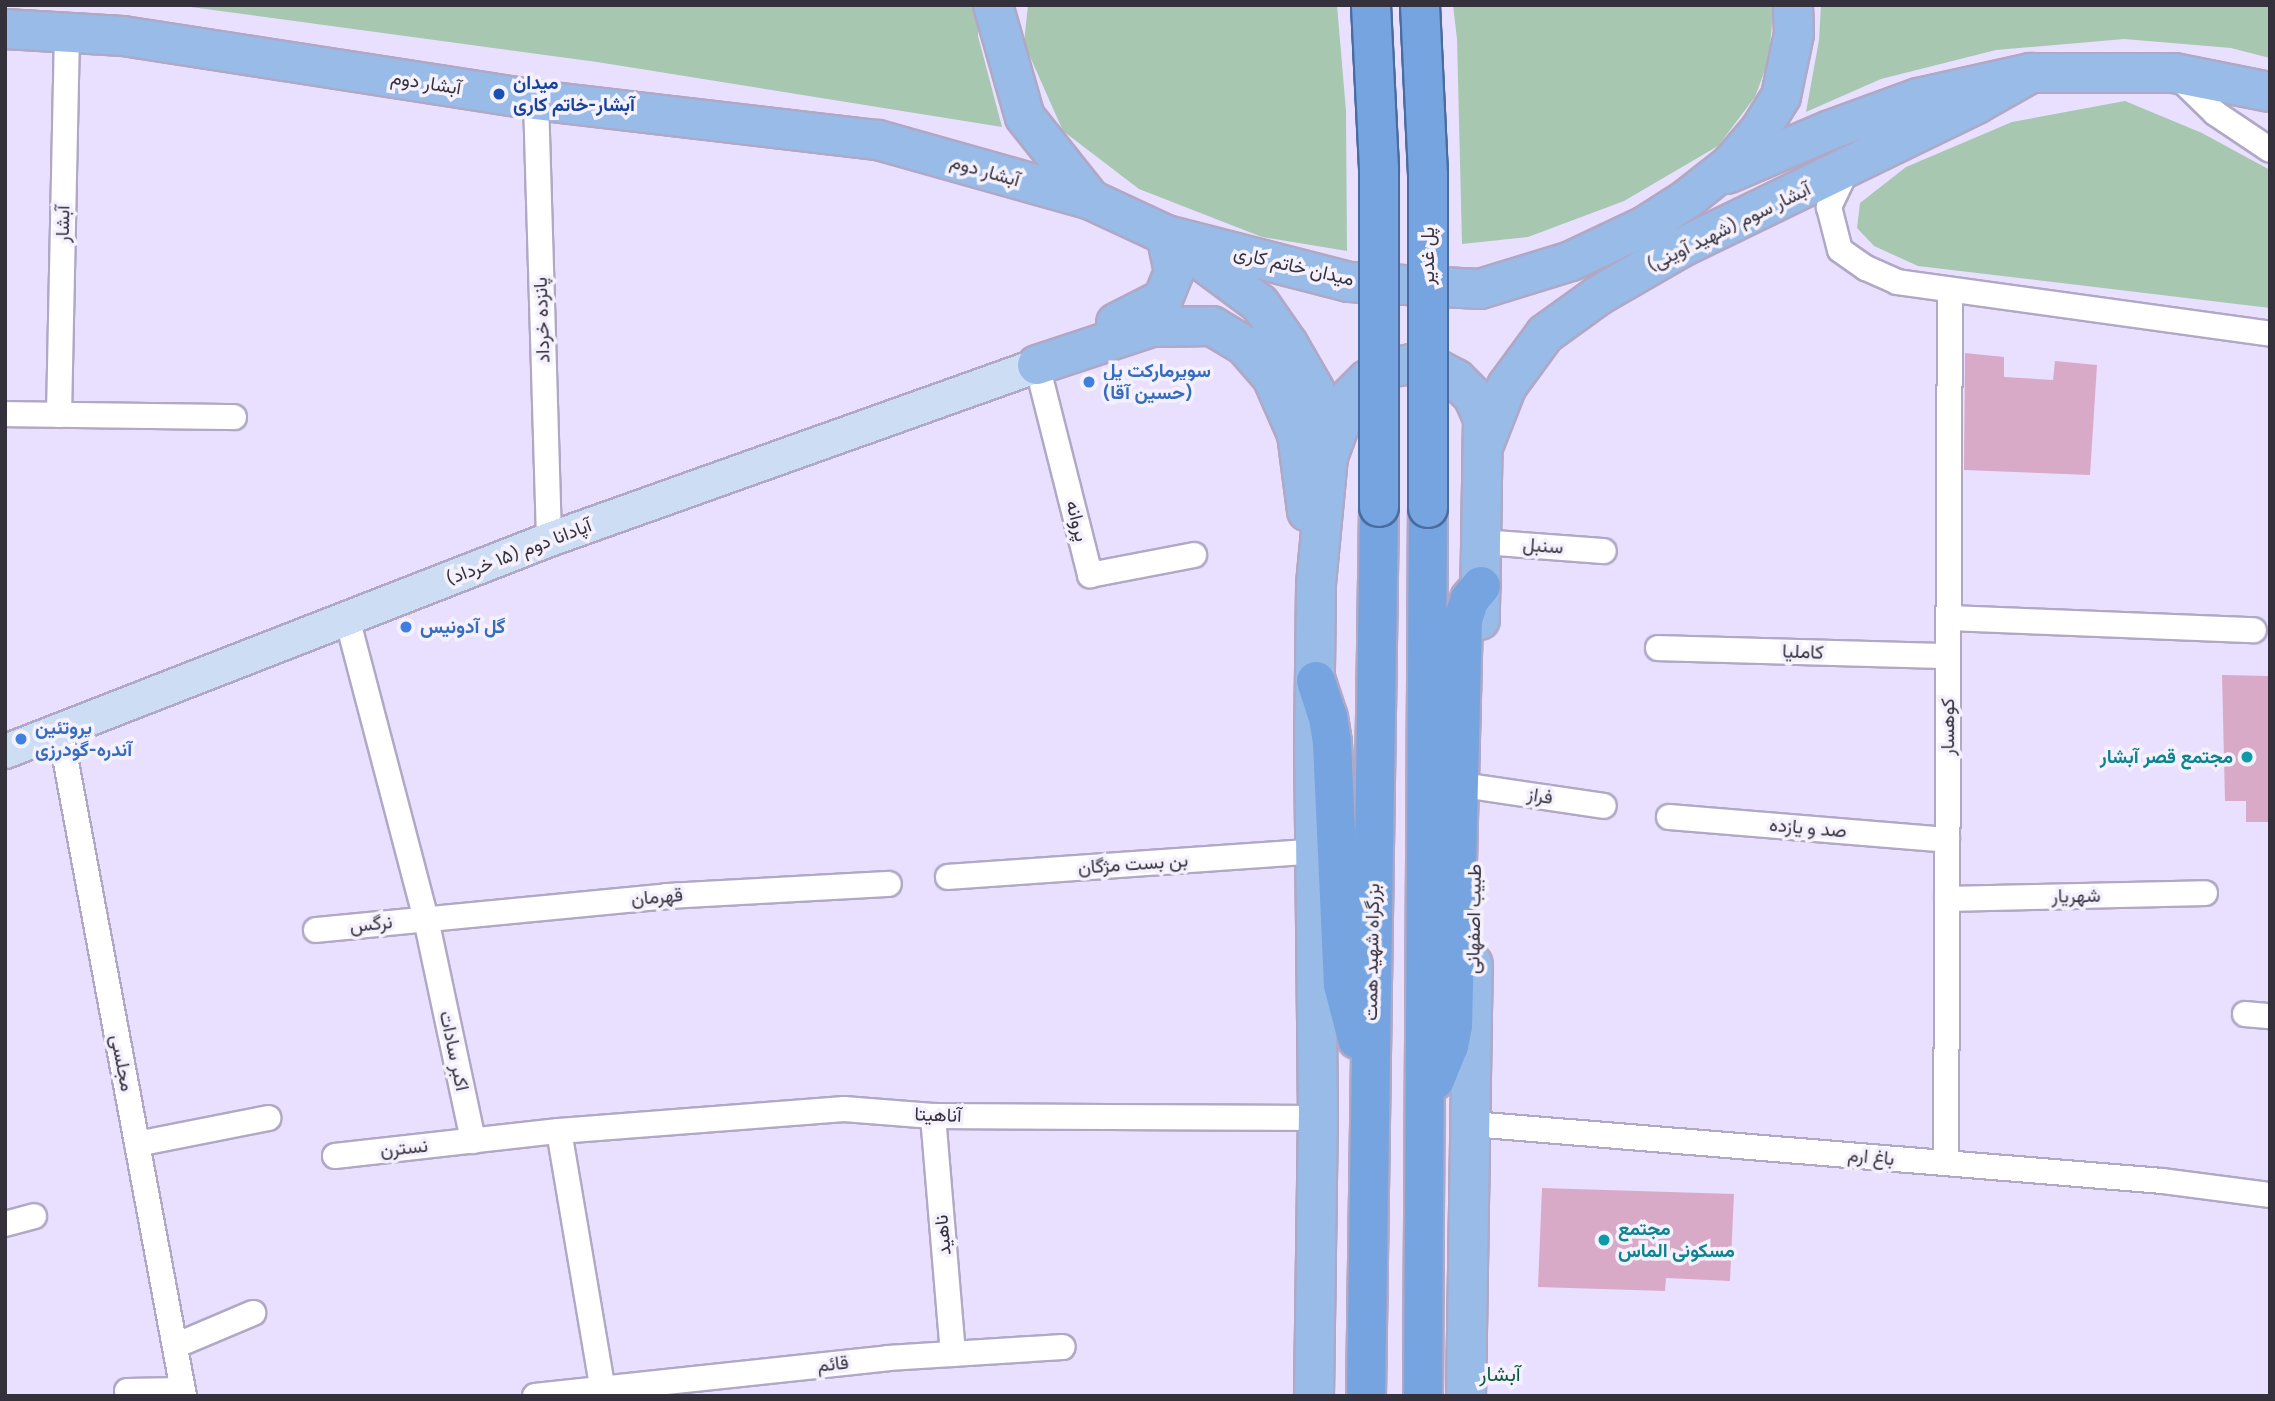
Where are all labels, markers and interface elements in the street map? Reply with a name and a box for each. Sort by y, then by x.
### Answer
street label: آبشار دوم [389,66,463,100]
place label: میدان آبشار-خاتم کاری [513,72,635,116]
marker: میدان آبشار-خاتم کاری [491,86,507,102]
street label: آبشار دوم [948,150,1022,192]
street label: آبشار سوم (شهید آوینی) [1644,178,1814,276]
street label: آبشار [51,205,75,243]
street label: پل غدیر [1417,227,1439,285]
street label: میدان خاتم کاری [1232,241,1356,291]
street label: پانزده خرداد [529,277,555,363]
place label: سوپرمارکت پل (حسین آقا) [1103,360,1211,404]
marker: سوپرمارکت پل (حسین آقا) [1081,374,1097,390]
street label: پروانه [1061,498,1093,544]
street label: آپادانا دوم (۱۵ خرداد) [443,514,595,590]
street label: سنبل [1522,533,1564,559]
place label: گل آدونیس [420,616,505,638]
marker: گل آدونیس [398,619,414,635]
street label: کاملیا [1782,640,1824,664]
street label: کوهسار [1937,698,1959,756]
place label: پروتئین آندره-گودرزی [35,717,132,761]
marker: پروتئین آندره-گودرزی [13,731,29,747]
place label: مجتمع قصر آبشار [2100,746,2233,768]
marker: مجتمع قصر آبشار [2239,749,2255,765]
street label: فراز [1526,783,1554,809]
street label: صد و یازده [1768,813,1848,843]
street label: بن بست مژگان [1077,849,1189,879]
street label: طبیب اصفهانی [1462,864,1486,974]
street label: قهرمان [630,883,684,911]
street label: بزرگراه شهید همت [1359,883,1385,1021]
street label: شهریار [2051,884,2101,908]
street label: نرگس [348,910,394,938]
street label: اکبر سادات [434,1009,474,1093]
street label: مجلسی [105,1033,139,1093]
street label: آناهیتا [914,1103,962,1127]
street label: نسترن [379,1134,429,1162]
street label: باغ ارم [1847,1144,1895,1170]
street label: ناهید [930,1214,956,1256]
place label: مجتمع مسکونی الماس [1618,1218,1735,1262]
marker: مجتمع مسکونی الماس [1596,1232,1612,1248]
street label: قائم [816,1351,850,1377]
district label: آبشار [1479,1361,1521,1387]

